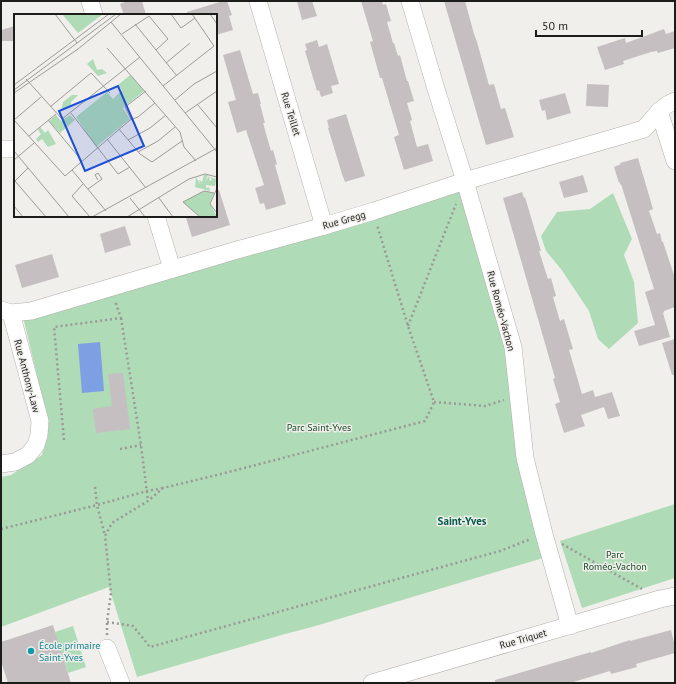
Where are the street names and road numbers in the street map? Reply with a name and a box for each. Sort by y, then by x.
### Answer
street label: Rue Teillet [278,91,304,138]
street label: Rue Gregg [321,208,367,232]
street label: Rue Roméo-Vachon [484,269,518,353]
street label: Rue Anthony-Law [11,338,43,415]
street label: Rue Triquet [498,626,549,652]

